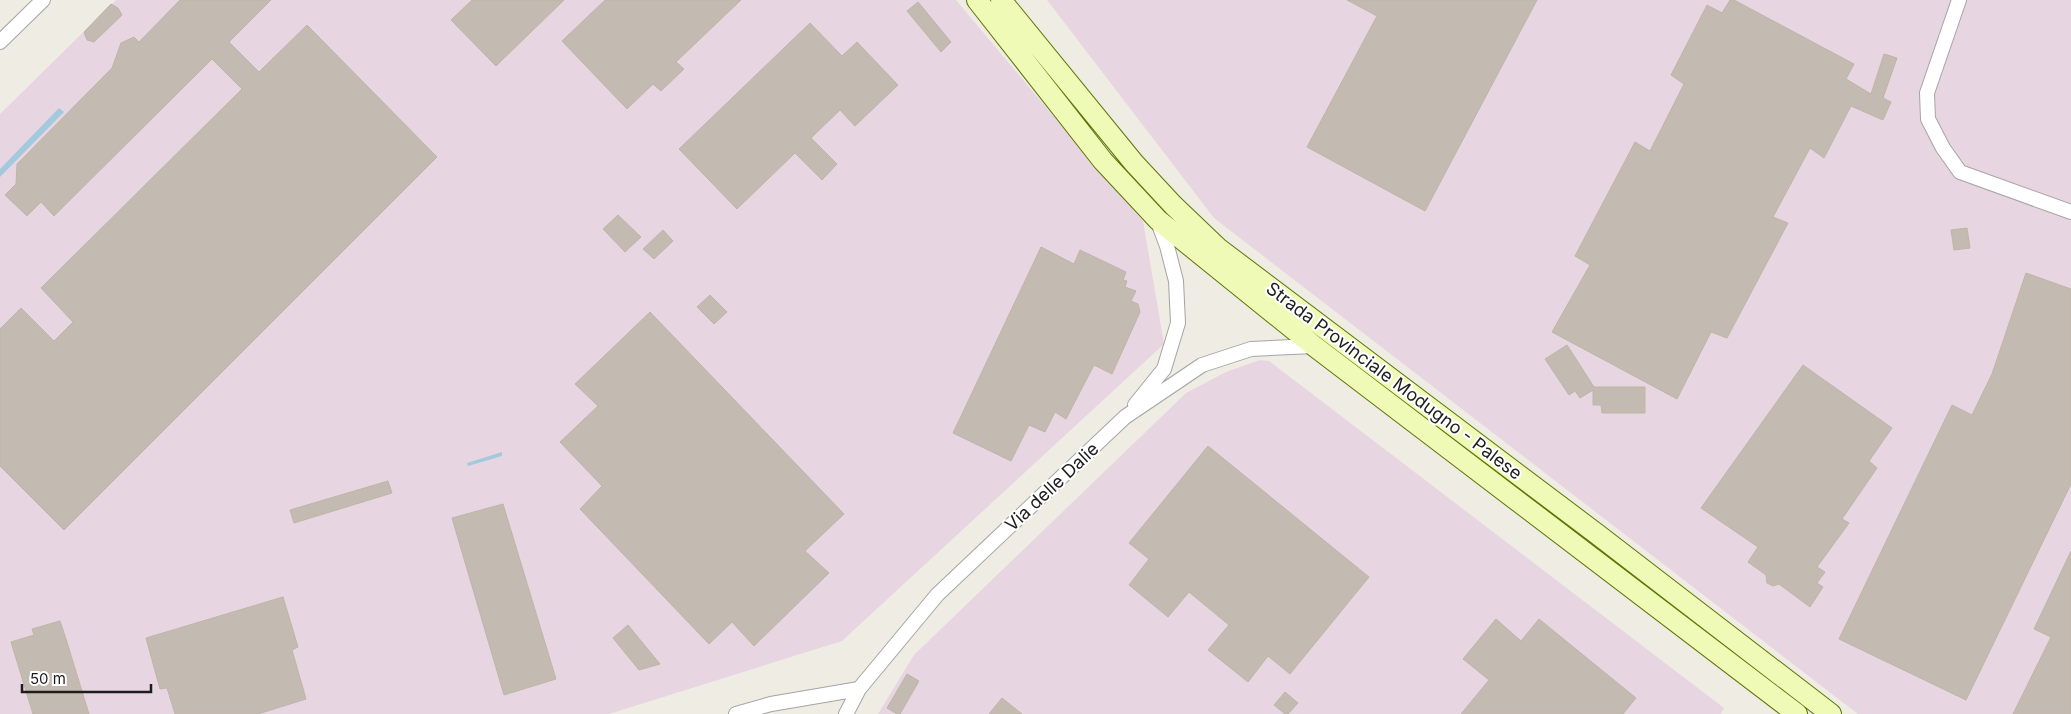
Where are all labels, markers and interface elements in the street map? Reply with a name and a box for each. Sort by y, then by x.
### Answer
street label: Strada Provinciale Modugno - Palese [1262,278,1526,484]
street label: Via delle Dalie [1001,438,1103,535]
scale bar [22,662,151,694]
text: 50 m [30,669,66,688]

